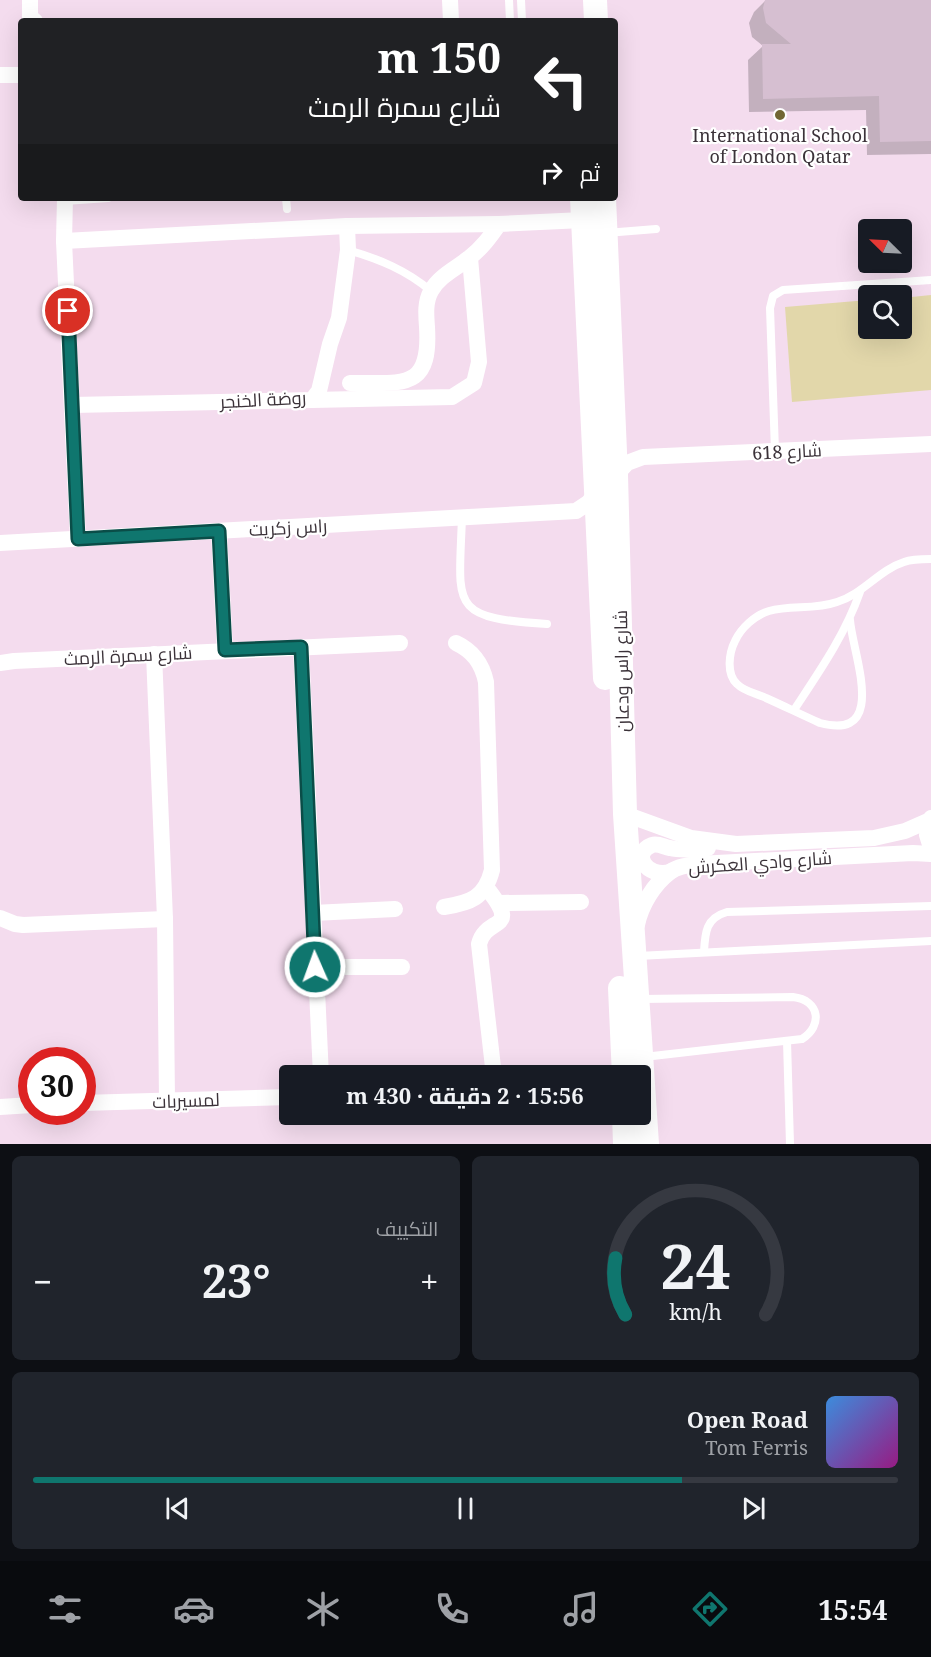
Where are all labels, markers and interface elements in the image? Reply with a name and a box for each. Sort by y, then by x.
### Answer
text: 150 m [377,28,501,85]
icon: left [522,42,600,120]
text: شارع سمرة الرمث [308,88,501,125]
marker: International School of London Qatar [773,108,787,122]
place label: International School of London Qatar [692,123,868,168]
icon: right [535,156,568,189]
text: ثم [580,157,600,187]
north arrow [858,219,912,273]
map controls [858,219,912,339]
pin [42,285,93,336]
button: search [858,285,912,339]
icon: arrive [51,294,84,327]
street label: روضة الخنجر [218,385,307,413]
street label: شارع 618 [752,437,822,466]
street label: راس زكريت [248,513,328,541]
street label: شارع راس ودعان [608,610,635,732]
street label: شارع سمرة الرمث [63,640,193,671]
street label: شارع وادي العكرش [687,845,833,882]
position arrow [283,935,347,999]
speed limit sign: 30 [18,1047,96,1125]
text: 15:56 · 2 دقيقة · 430 m [346,1080,584,1110]
street label: لمسيربات [152,1087,220,1113]
text: التكييف [376,1215,439,1242]
text: 24 [660,1222,731,1307]
text: 23° [202,1250,271,1311]
text: − [33,1259,52,1304]
text: + [420,1259,438,1304]
text: km/h [669,1297,722,1326]
text: Open Road [687,1404,808,1434]
text: Tom Ferris [705,1434,808,1461]
icon: previous [161,1492,194,1525]
icon: pause [449,1492,482,1525]
icon: next [737,1492,770,1525]
icon: filters [44,1588,86,1630]
icon: car [173,1588,215,1630]
icon: climate [302,1588,344,1630]
icon: phone [431,1588,473,1630]
icon: music [560,1588,602,1630]
icon: directions [689,1588,731,1630]
text: 15:54 [818,1591,887,1628]

